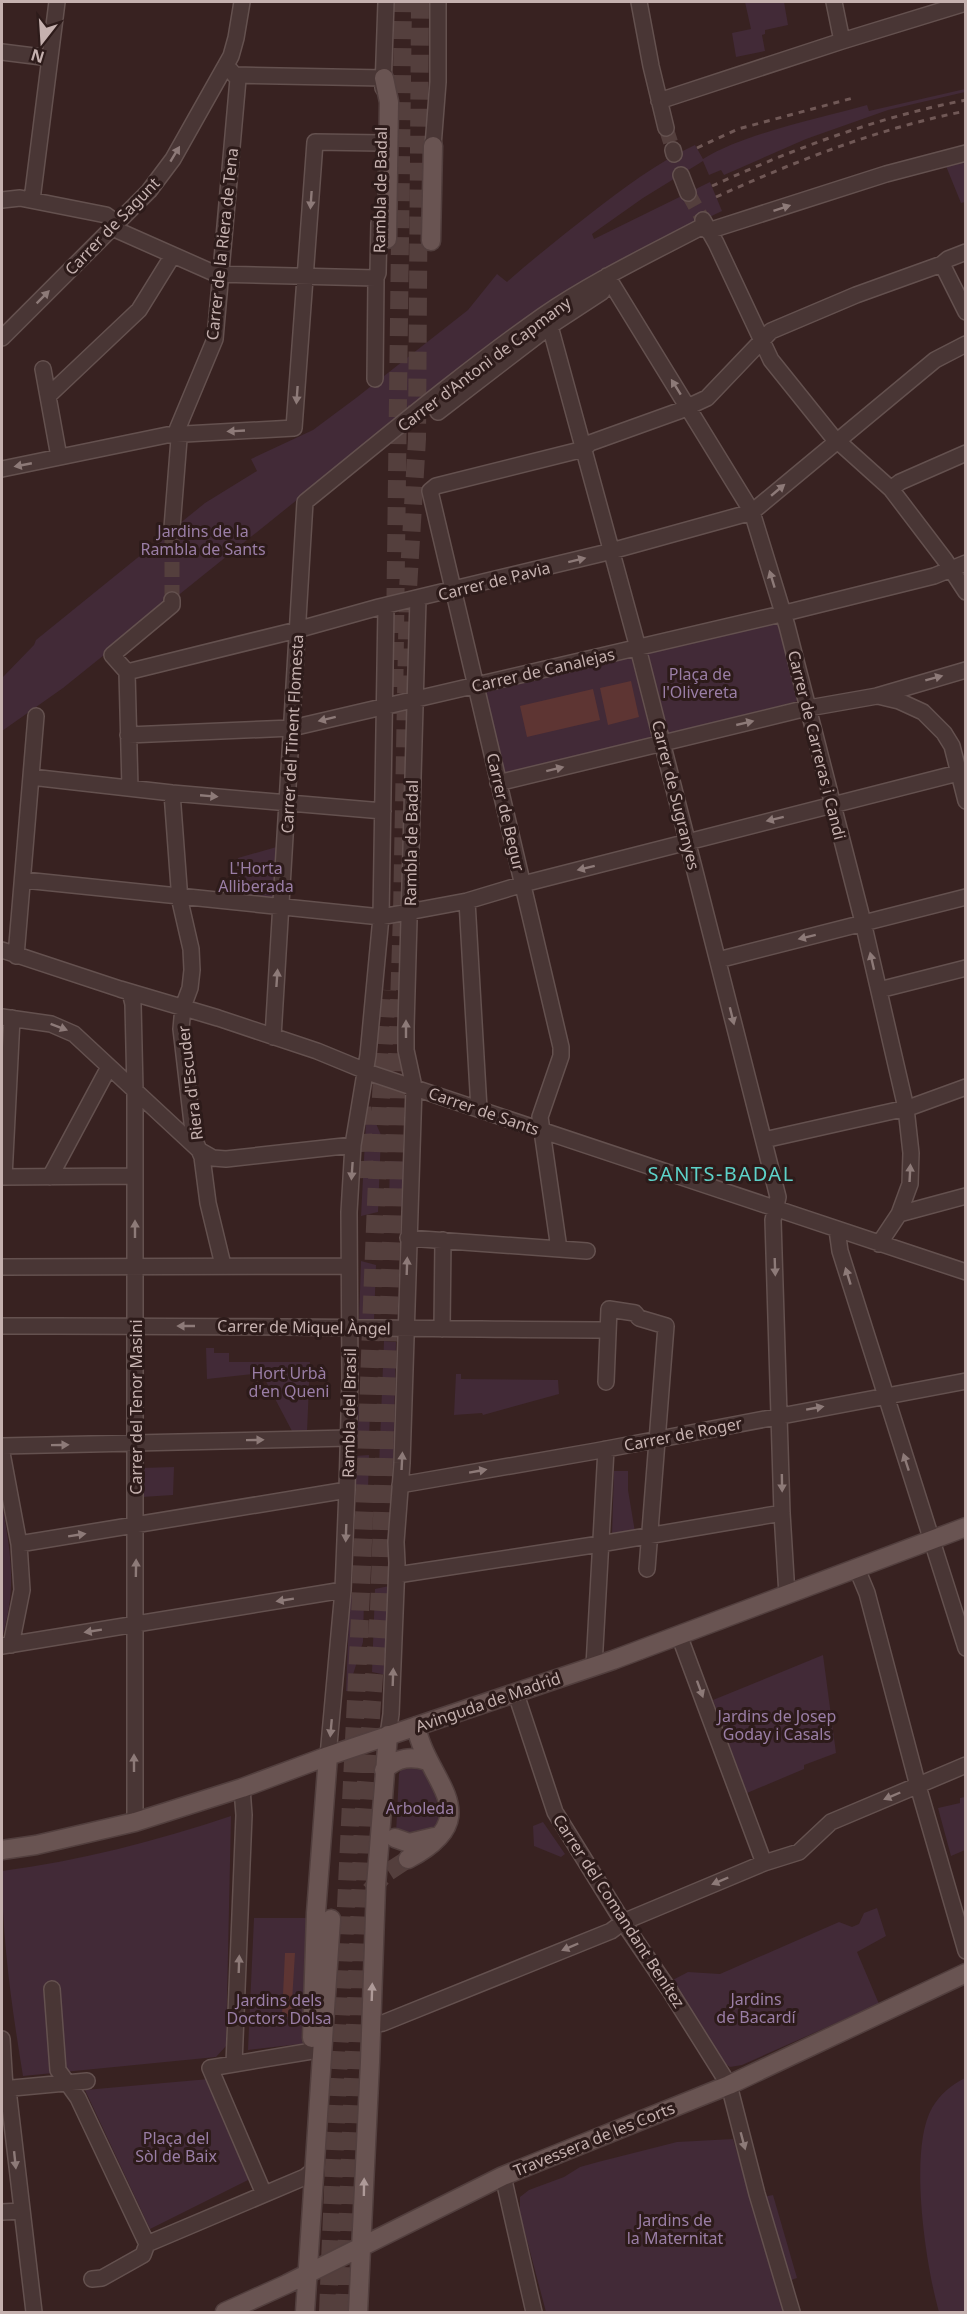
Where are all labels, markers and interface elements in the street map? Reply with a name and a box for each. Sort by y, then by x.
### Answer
north arrow [12,12,72,72]
text: N [28,44,47,69]
street label: Rambla de Badal [368,127,392,253]
one-way arrow [170,146,181,162]
street label: Carrer de la Riera de Tena [201,147,243,341]
street label: Carrer de Sagunt [60,172,165,280]
one-way arrow [306,191,316,210]
one-way arrow [773,203,791,212]
one-way arrow [36,289,50,304]
street label: Carrer d'Antoni de Capmany [393,291,576,437]
one-way arrow [670,379,681,395]
one-way arrow [292,385,302,404]
one-way arrow [226,426,245,435]
one-way arrow [13,461,32,470]
one-way arrow [770,484,786,497]
park label: Jardins de la Rambla de Sants [140,520,266,560]
one-way arrow [568,554,586,564]
street label: Carrer de Pavia [436,556,552,606]
one-way arrow [767,570,777,588]
street label: Carrer del Tinent Flomesta [276,634,308,834]
street label: Carrer de Canalejas [469,643,617,697]
street label: Carrer de Carreras i Candi [783,648,851,842]
park label: Plaça de l'Olivereta [662,663,738,703]
one-way arrow [925,673,943,683]
one-way arrow [318,715,336,725]
street label: Carrer de Sugranyes [647,718,705,872]
one-way arrow [736,718,754,728]
street label: Carrer de Begur [482,751,530,874]
one-way arrow [546,763,564,773]
street label: Rambla de Badal [399,780,423,906]
one-way arrow [199,791,218,801]
one-way arrow [766,815,785,825]
park label: L'Horta Alliberada [218,857,294,897]
one-way arrow [577,863,596,873]
one-way arrow [798,932,816,942]
one-way arrow [867,952,877,970]
one-way arrow [272,969,282,988]
one-way arrow [728,1007,738,1025]
one-way arrow [401,1020,411,1039]
one-way arrow [50,1023,68,1032]
street label: Riera d'Escuder [172,1024,208,1142]
street label: Carrer de Sants [426,1082,542,1140]
district label: SANTS-BADAL [647,1160,795,1187]
one-way arrow [347,1161,356,1180]
one-way arrow [906,1163,915,1182]
one-way arrow [130,1220,140,1239]
one-way arrow [402,1257,411,1276]
one-way arrow [770,1258,780,1277]
one-way arrow [843,1266,852,1284]
street label: Carrer de Miquel Àngel [217,1314,391,1340]
street label: Carrer del Tenor Masini [125,1319,147,1495]
one-way arrow [177,1321,196,1331]
street label: Rambla del Brasil [337,1348,361,1478]
park label: Hort Urbà d'en Queni [249,1362,329,1402]
one-way arrow [805,1403,824,1412]
street label: Carrer de Roger [622,1412,744,1456]
one-way arrow [245,1435,264,1445]
one-way arrow [50,1440,69,1449]
one-way arrow [397,1452,406,1471]
one-way arrow [901,1453,910,1471]
one-way arrow [469,1466,488,1475]
one-way arrow [777,1473,786,1492]
one-way arrow [341,1524,350,1543]
one-way arrow [68,1530,87,1539]
one-way arrow [131,1559,140,1578]
one-way arrow [276,1596,295,1605]
one-way arrow [83,1627,102,1636]
one-way arrow [388,1667,397,1686]
street label: Avinguda de Madrid [413,1667,563,1737]
one-way arrow [696,1680,705,1698]
park label: Jardins de Josep Goday i Casals [716,1705,836,1745]
one-way arrow [326,1718,336,1737]
one-way arrow [129,1754,139,1773]
one-way arrow [883,1791,901,1801]
park label: Arboleda [386,1797,454,1819]
street label: Carrer del Comandant Benítez [548,1810,690,2012]
one-way arrow [711,1877,728,1886]
one-way arrow [561,1943,579,1952]
one-way arrow [234,1954,243,1973]
one-way arrow [368,1983,377,2002]
park label: Jardins de Bacardí [716,1988,797,2028]
park label: Jardins dels Doctors Dolsa [226,1989,332,2029]
street label: Travessera de les Corts [510,2097,678,2181]
park label: Plaça del Sòl de Baix [135,2127,217,2167]
one-way arrow [738,2132,748,2151]
one-way arrow [10,2150,20,2169]
one-way arrow [359,2178,368,2197]
park label: Jardins de la Maternitat [627,2209,724,2249]

